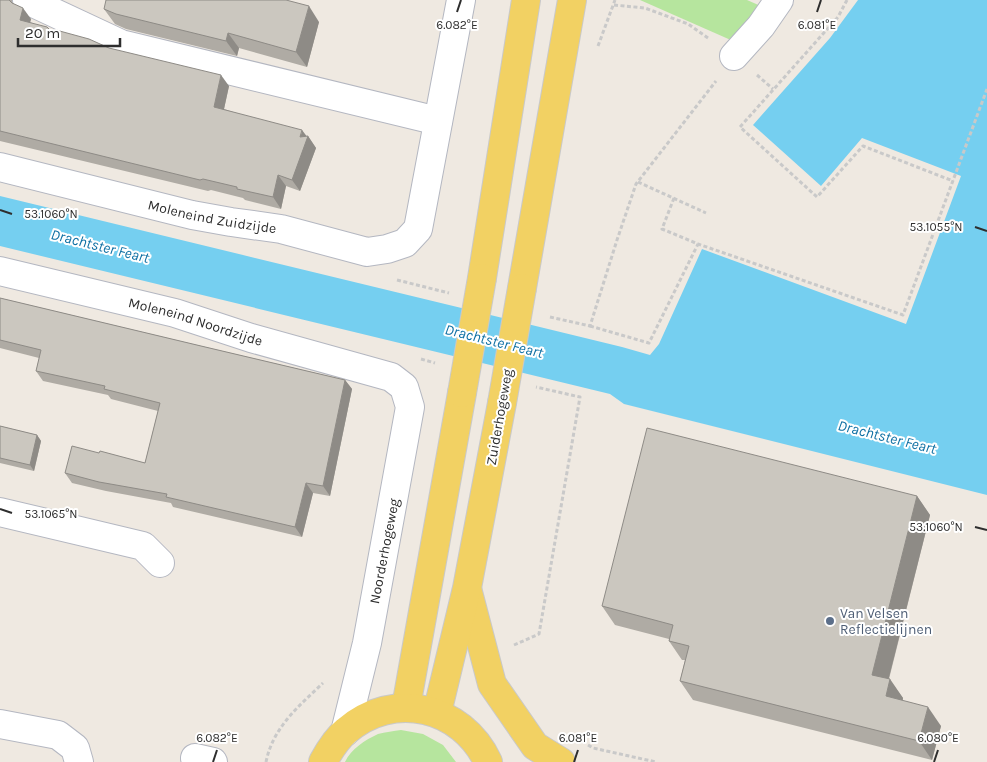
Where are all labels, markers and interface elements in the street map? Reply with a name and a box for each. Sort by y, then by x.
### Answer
scale bar [18,15,120,47]
text: 6.082°E [436,18,478,32]
text: 6.081°E [798,18,836,32]
text: 20 m [25,24,60,42]
street label: Moleneind Zuidzijde [146,196,277,237]
text: 53.1060°N [24,207,78,221]
text: 53.1055°N [910,220,962,234]
water label: Drachtster Feart [49,225,152,267]
street label: Moleneind Noordzijde [126,294,265,350]
water label: Drachtster Feart [443,320,546,362]
street label: Zuiderhogeweg [483,367,516,467]
water label: Drachtster Feart [836,416,939,458]
street label: Noorderhogeweg [366,497,403,605]
text: 53.1065°N [24,507,78,521]
text: 53.1060°N [909,520,963,534]
place label: Van Velsen Reflectielijnen [840,605,932,638]
marker: Van Velsen Reflectielijnen [824,615,836,627]
text: 6.082°E [196,731,238,745]
text: 6.081°E [559,731,597,745]
text: 6.080°E [917,731,959,745]

